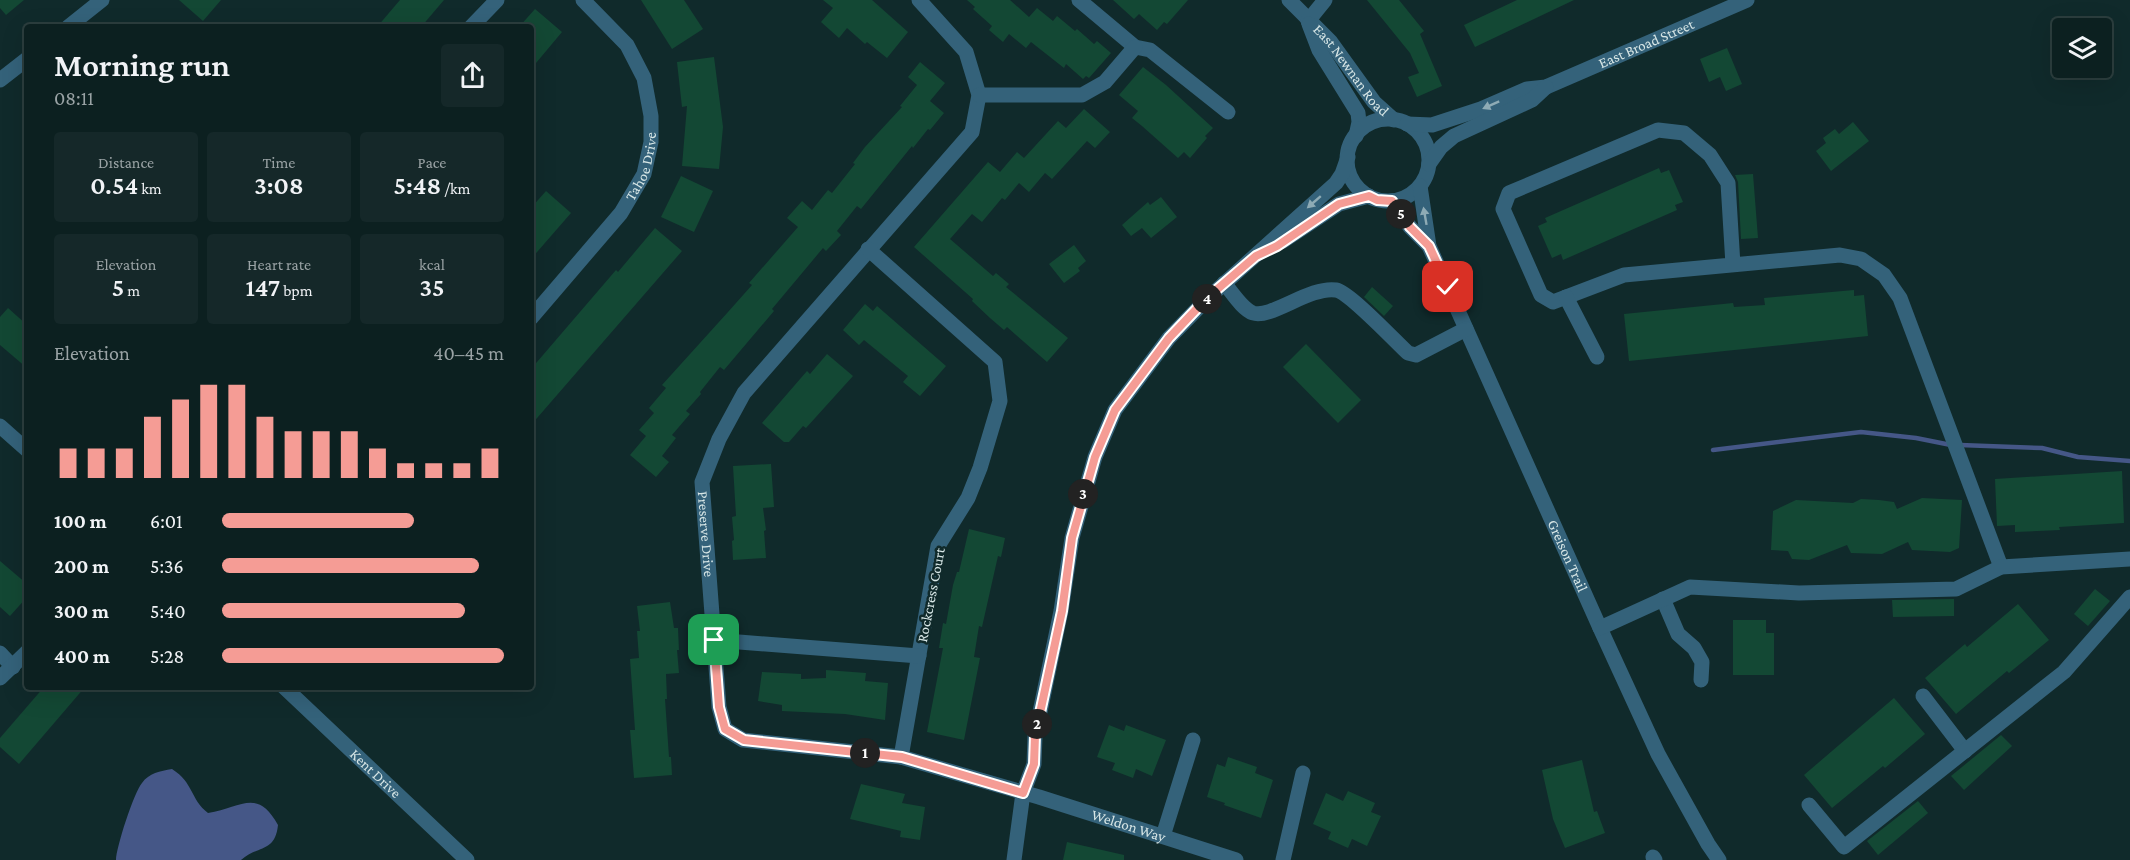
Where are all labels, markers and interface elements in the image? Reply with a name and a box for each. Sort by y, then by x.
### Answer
street label: East Broad Street [1596,16,1697,71]
map controls [2052,18,2112,78]
button: layers [2052,18,2112,78]
street label: East Newnan Road [1310,21,1392,119]
button: share [441,44,504,107]
text: Morning run [54,46,230,83]
text: 08:11 [54,87,94,109]
one-way arrow [1483,100,1500,109]
street label: Tahoe Drive [622,132,660,204]
text: Distance [98,154,154,171]
text: Time [263,154,295,171]
text: Pace [418,154,446,171]
text: 0.54 [90,171,138,200]
text: 3:08 [254,171,304,200]
text: 5:48 [394,171,441,200]
text: km [138,180,162,197]
text: /km [441,180,470,197]
one-way arrow [1307,195,1322,208]
pin: 5 [1386,199,1416,229]
text: 5 [1397,205,1405,222]
one-way arrow [1420,206,1429,225]
text: Elevation [96,256,156,273]
text: Heart rate [247,256,311,273]
text: kcal [419,256,445,273]
pin [1422,261,1473,312]
icon: check [1431,270,1464,303]
text: 5 [112,273,124,302]
text: 147 [245,273,280,302]
text: 35 [419,273,445,302]
text: m [124,282,140,299]
text: bpm [280,282,313,299]
pin: 4 [1192,284,1222,314]
text: 4 [1203,290,1211,307]
text: Elevation [54,342,130,364]
text: 40–45 m [433,342,504,364]
pin: 3 [1068,479,1098,509]
text: 3 [1079,485,1087,502]
street label: Preserve Drive [695,491,717,578]
text: 100 m [54,510,107,532]
text: 6:01 [150,510,183,532]
street label: Greison Trail [1545,517,1591,594]
street label: Rockcress Court [914,546,948,643]
text: 200 m [54,555,109,577]
text: 5:36 [150,555,184,577]
text: 300 m [54,600,109,622]
text: 5:40 [150,600,186,622]
pin [688,614,739,665]
icon: arrive [697,623,730,656]
text: 400 m [54,645,110,667]
text: 5:28 [150,645,184,667]
pin: 2 [1022,709,1052,739]
text: 2 [1033,715,1041,732]
pin: 1 [850,738,880,768]
text: 1 [862,744,868,761]
street label: Kent Drive [347,746,404,801]
street label: Weldon Way [1090,806,1168,846]

